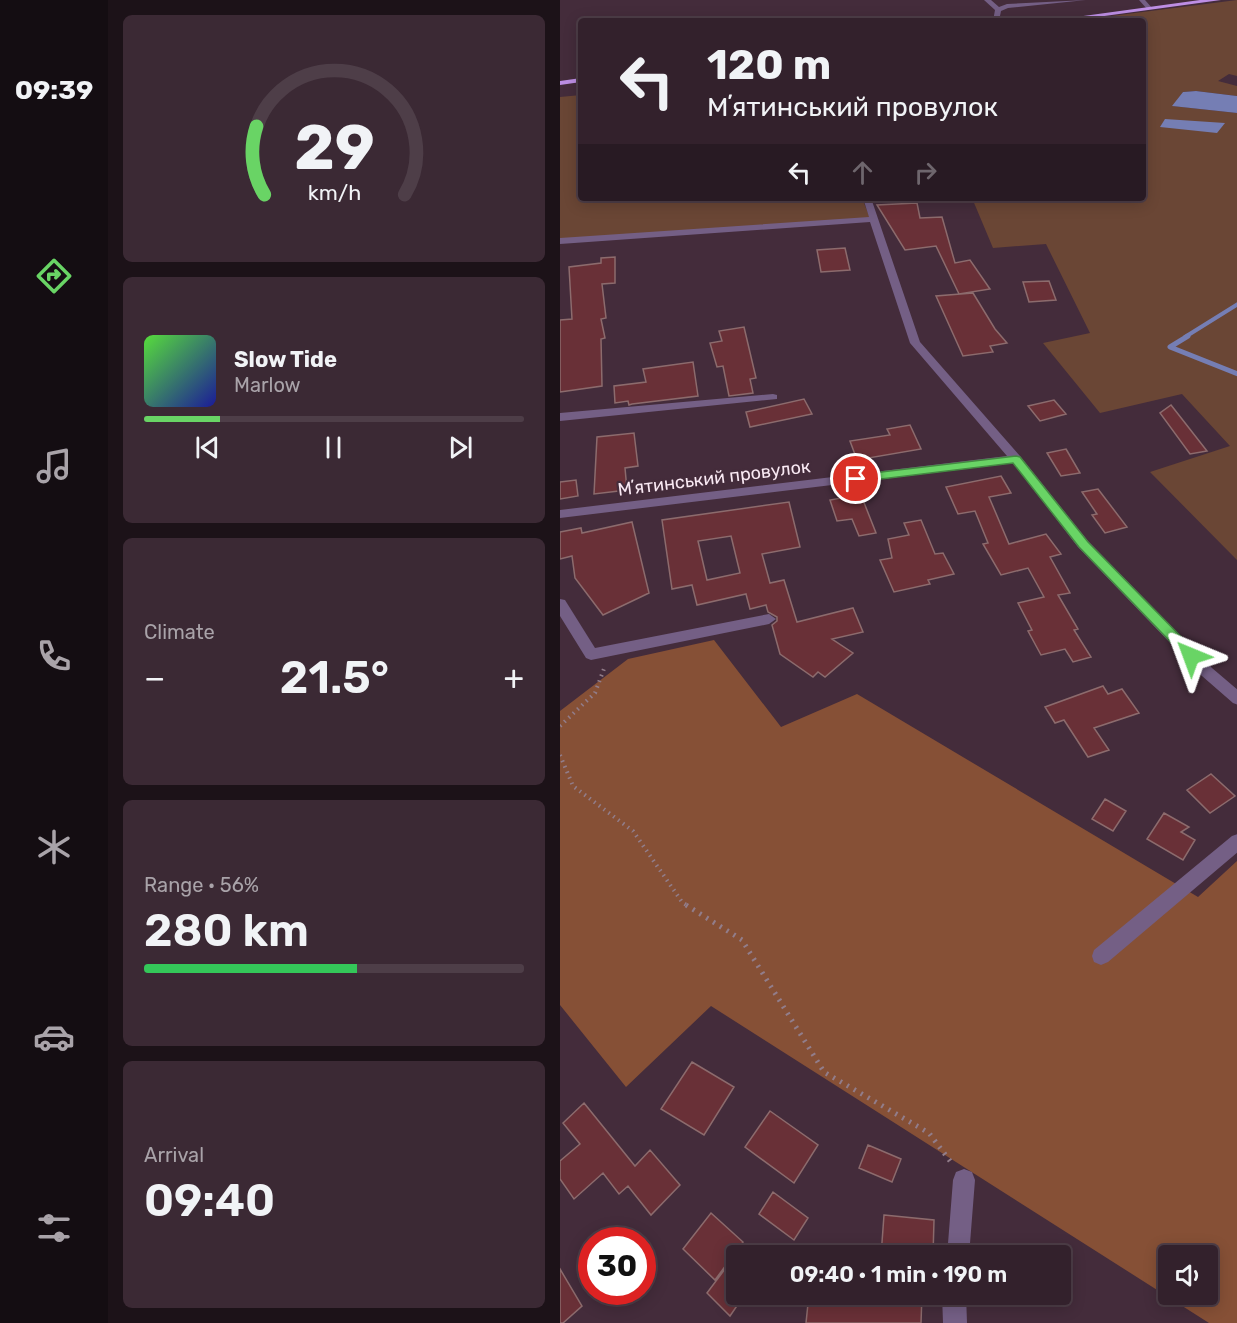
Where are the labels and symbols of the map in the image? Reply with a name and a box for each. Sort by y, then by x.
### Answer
pin [830,453,881,504]
street label: Мʼятинський провулок [616,455,812,501]
position arrow [1159,624,1223,688]
speed limit sign: 30 [578,1227,656,1305]

